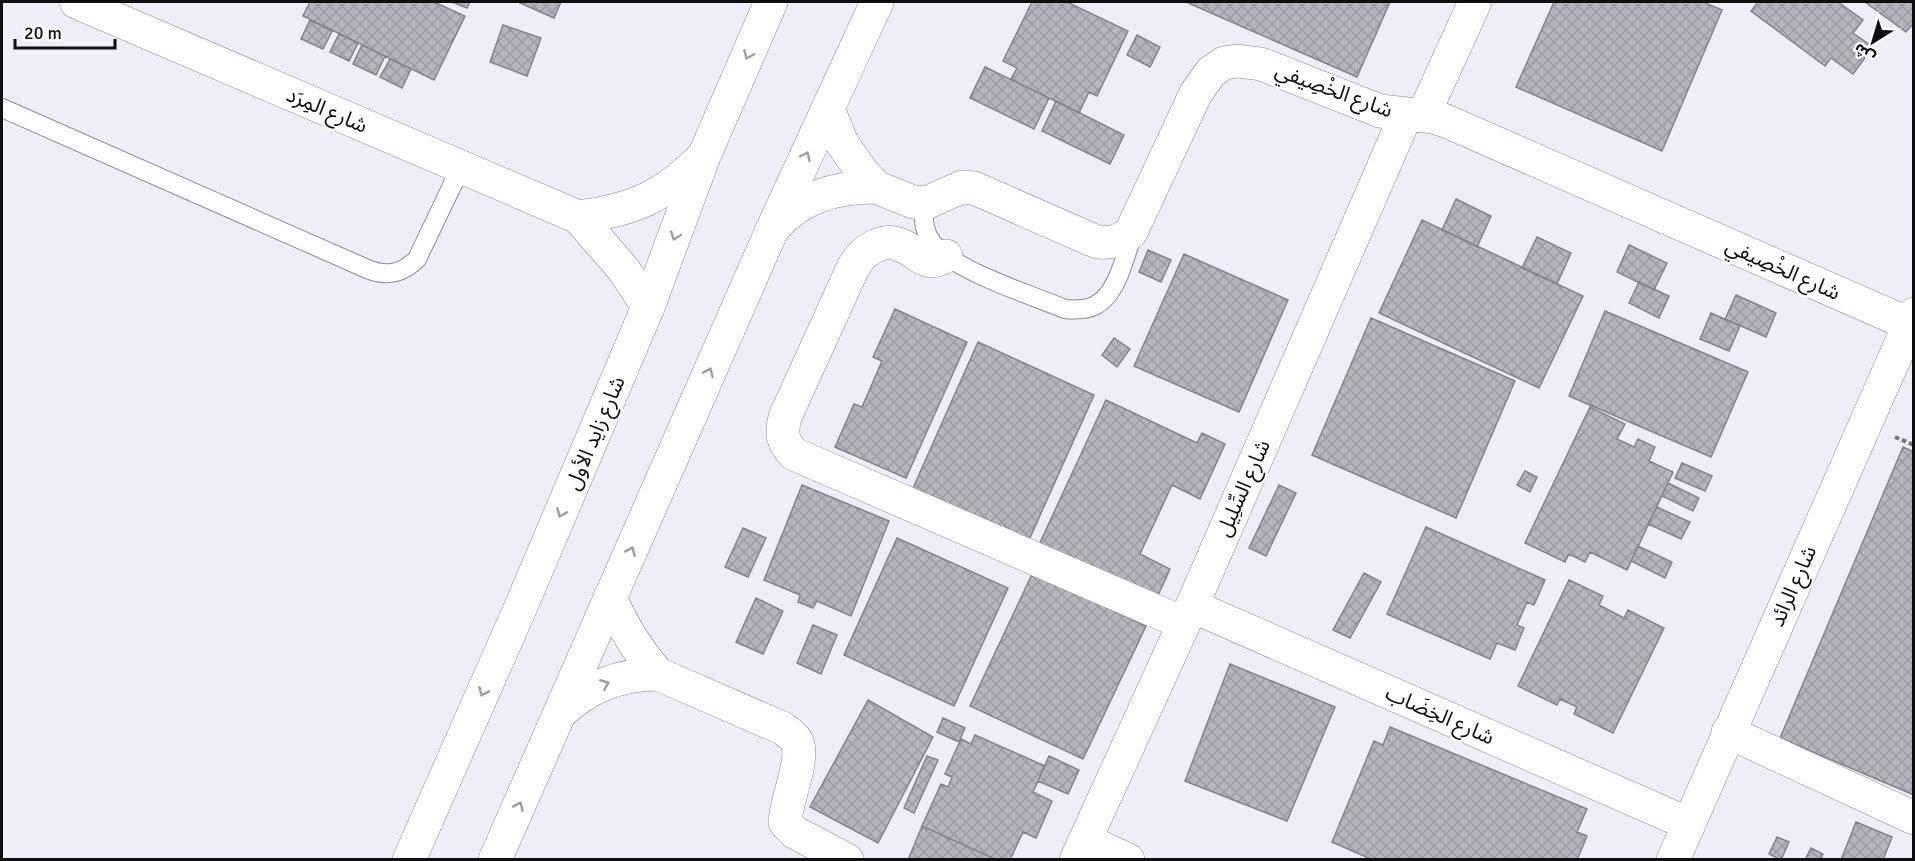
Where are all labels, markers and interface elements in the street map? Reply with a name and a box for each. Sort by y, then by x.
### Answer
scale bar [15,12,116,50]
north arrow [1843,12,1903,72]
text: 20 m [24,22,62,44]
text: ش [1850,39,1879,68]
one-way arrow [743,49,755,60]
street label: شارع الخْصِيفي [1271,57,1396,126]
street label: شارع المِرَد [282,81,372,141]
one-way arrow [799,151,811,162]
one-way arrow [669,230,682,241]
street label: شارع الخْصِيفي [1720,232,1844,309]
one-way arrow [702,367,714,378]
street label: شارع زايد الأول [559,372,632,495]
street label: شارع السِّلِيل [1210,436,1278,541]
one-way arrow [556,507,568,518]
street label: شارع الرائد [1764,542,1824,631]
one-way arrow [623,546,635,557]
one-way arrow [598,679,609,691]
street label: شارع الخِضَاب [1381,679,1498,752]
one-way arrow [478,686,490,697]
one-way arrow [511,801,523,812]

